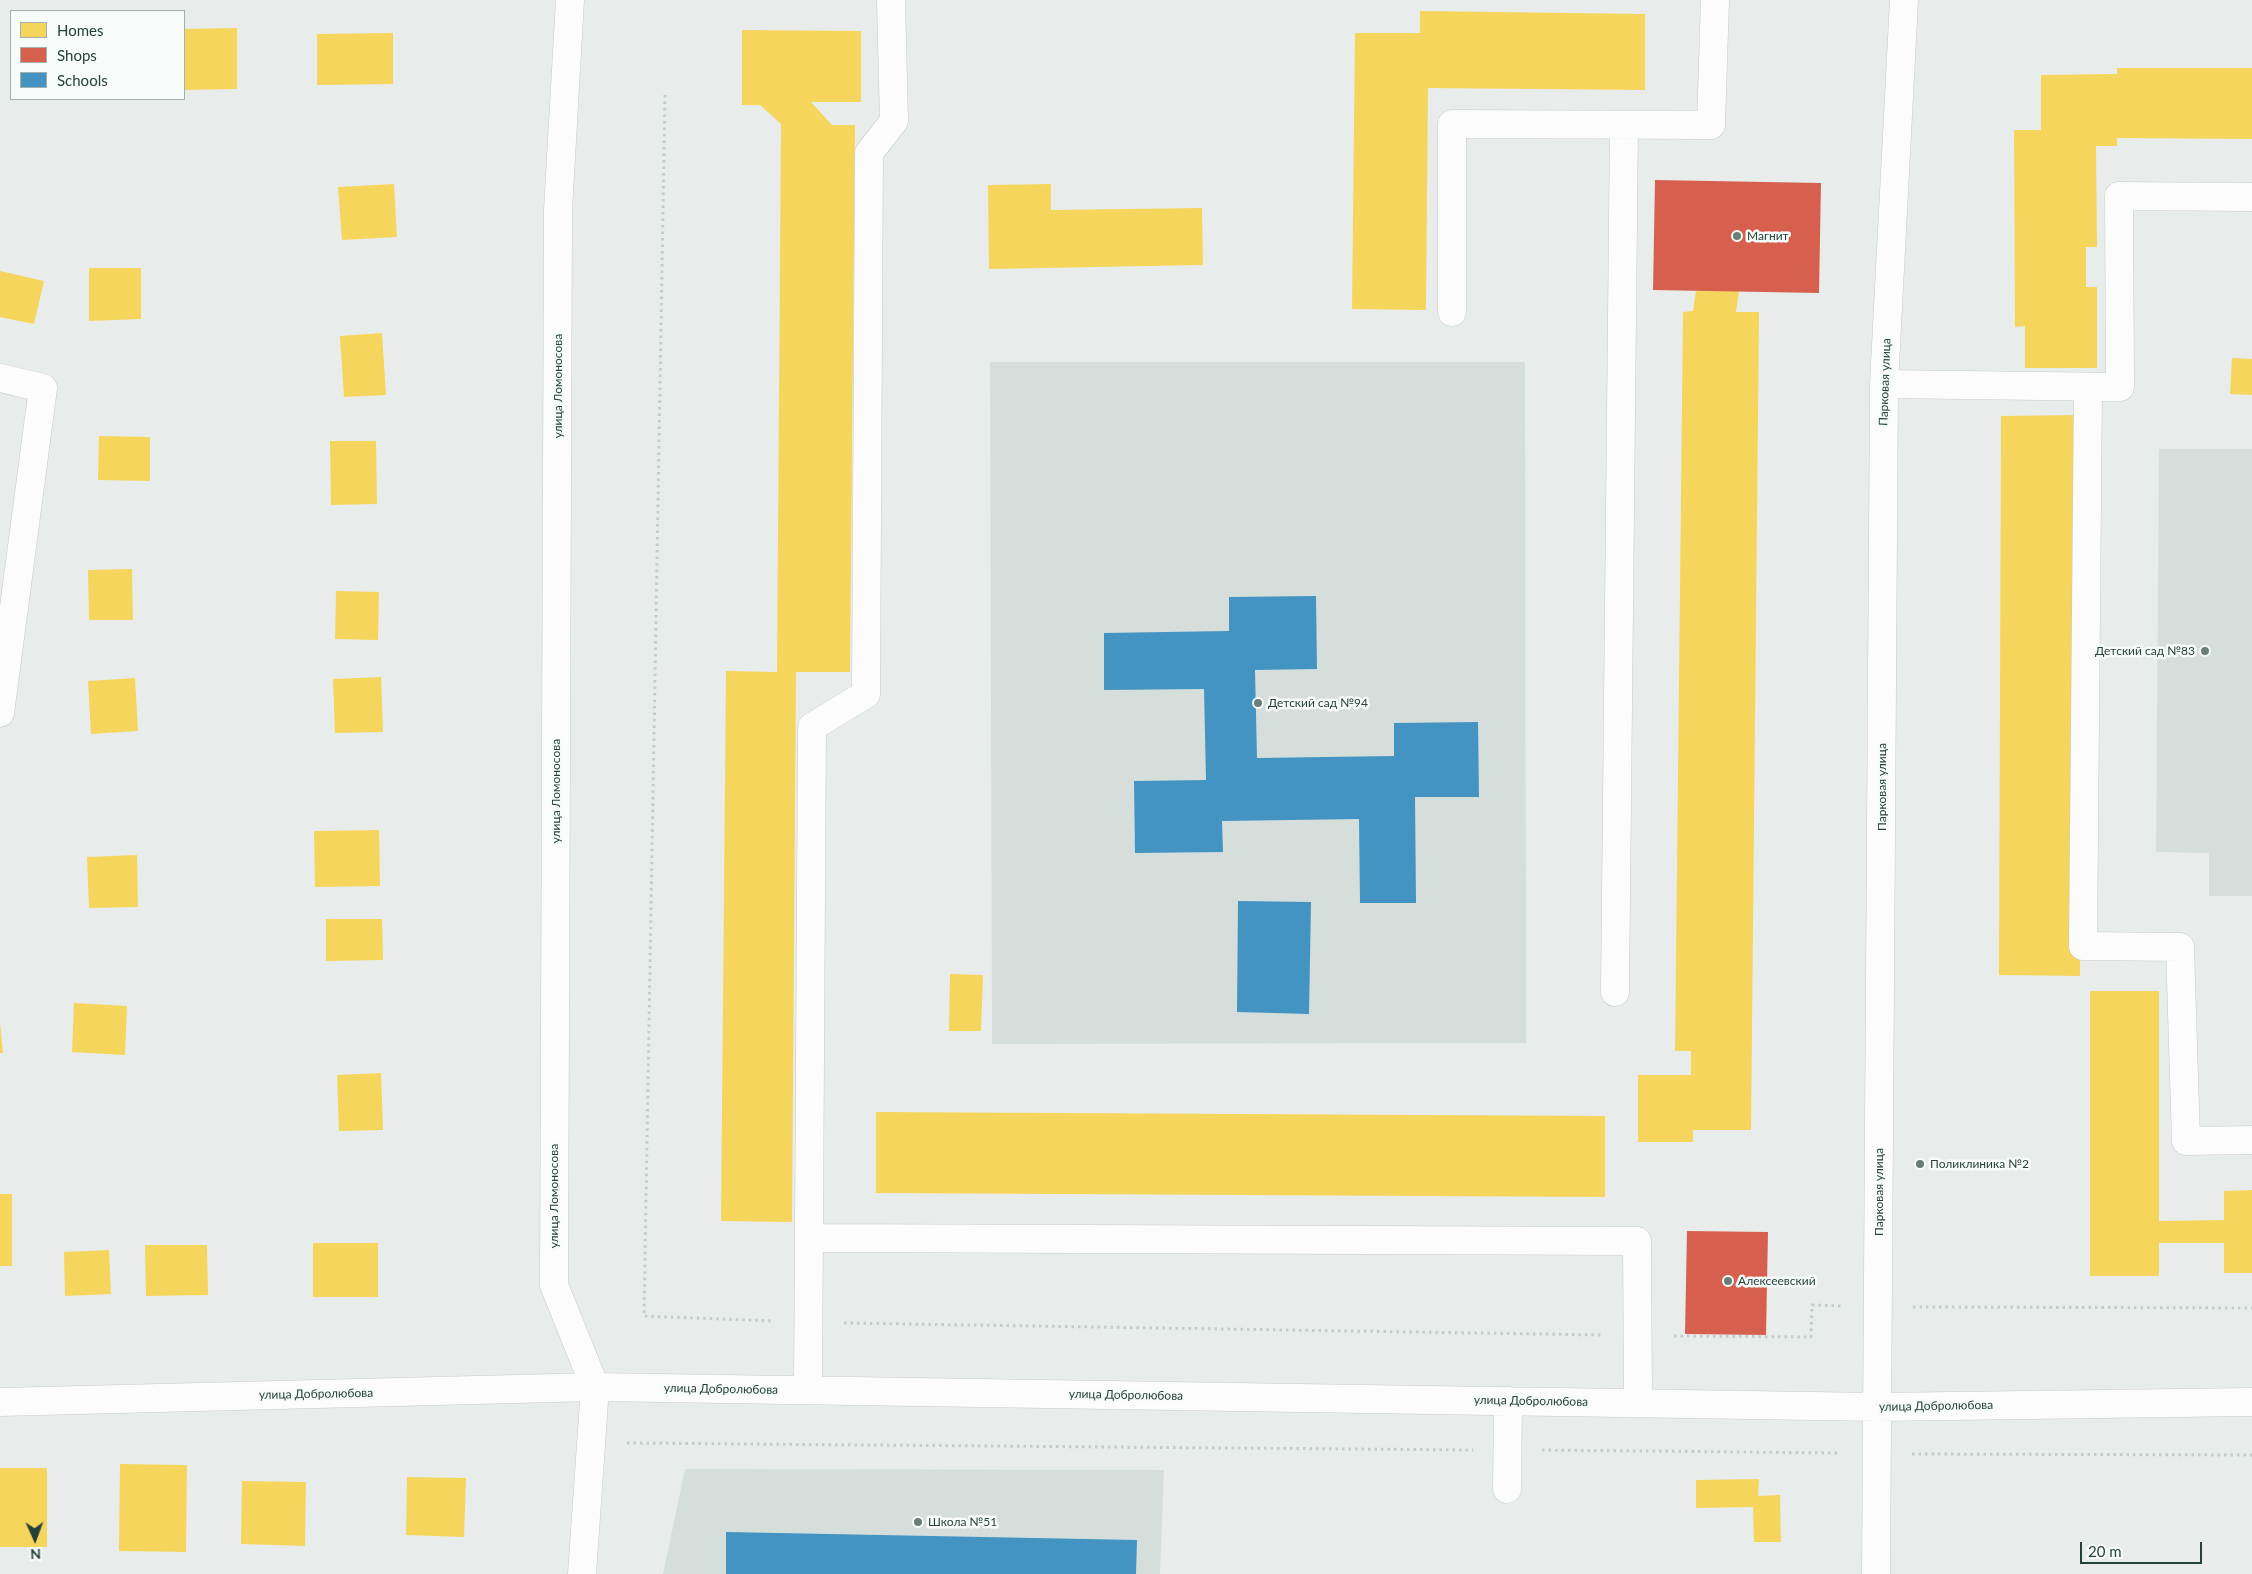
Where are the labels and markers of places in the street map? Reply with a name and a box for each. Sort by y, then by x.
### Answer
place label: Магнит [1747,229,1789,243]
marker: Магнит [1731,230,1743,242]
place label: Детский сад №83 [2095,644,2195,658]
marker: Детский сад №83 [2199,645,2211,657]
place label: Детский сад №94 [1268,696,1368,710]
marker: Детский сад №94 [1252,697,1264,709]
place label: Поликлиника №2 [1930,1157,2029,1171]
marker: Поликлиника №2 [1914,1158,1926,1170]
place label: Алексеевский [1738,1274,1816,1288]
marker: Алексеевский [1722,1275,1734,1287]
place label: Школа №51 [928,1515,997,1529]
marker: Школа №51 [912,1516,924,1528]

